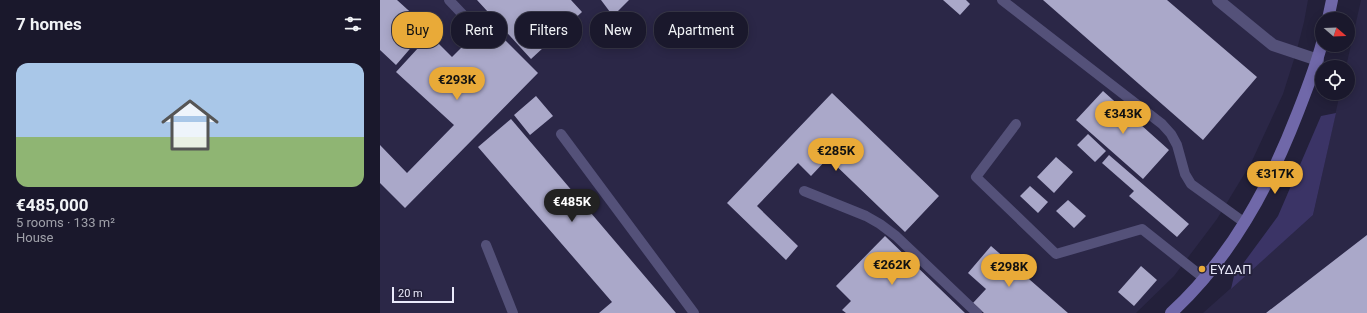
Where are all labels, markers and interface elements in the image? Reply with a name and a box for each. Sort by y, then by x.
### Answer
chip: Buy [392,12,443,48]
chip: Rent [451,12,507,48]
chip: Filters [515,12,582,48]
chip: New [590,12,646,48]
chip: Apartment [654,12,748,48]
north arrow [1315,12,1355,52]
map controls [1315,12,1355,100]
icon: filters [342,13,364,35]
text: 7 homes [16,14,82,34]
button: locate [1315,60,1355,100]
pin: €293K [429,67,485,101]
text: €293K [438,72,476,87]
icon: home [154,89,226,161]
pin: €343K [1095,101,1151,135]
text: €343K [1104,106,1142,121]
pin: €285K [808,138,864,172]
text: €285K [817,143,855,158]
pin: €317K [1247,161,1303,195]
text: €317K [1256,166,1294,181]
pin: €485K [544,189,600,223]
text: €485K [553,194,591,209]
text: €485,000 [16,195,88,215]
text: 5 rooms · 133 m² [16,215,115,230]
text: House [16,230,53,245]
pin: €262K [864,252,920,286]
pin: €298K [981,254,1037,288]
text: €262K [873,257,911,272]
text: €298K [990,259,1028,274]
place label: ΕΥΔΑΠ [1210,262,1252,277]
marker: ΕΥΔΑΠ [1197,264,1207,274]
scale bar [392,285,454,304]
text: 20 m [398,287,423,300]

